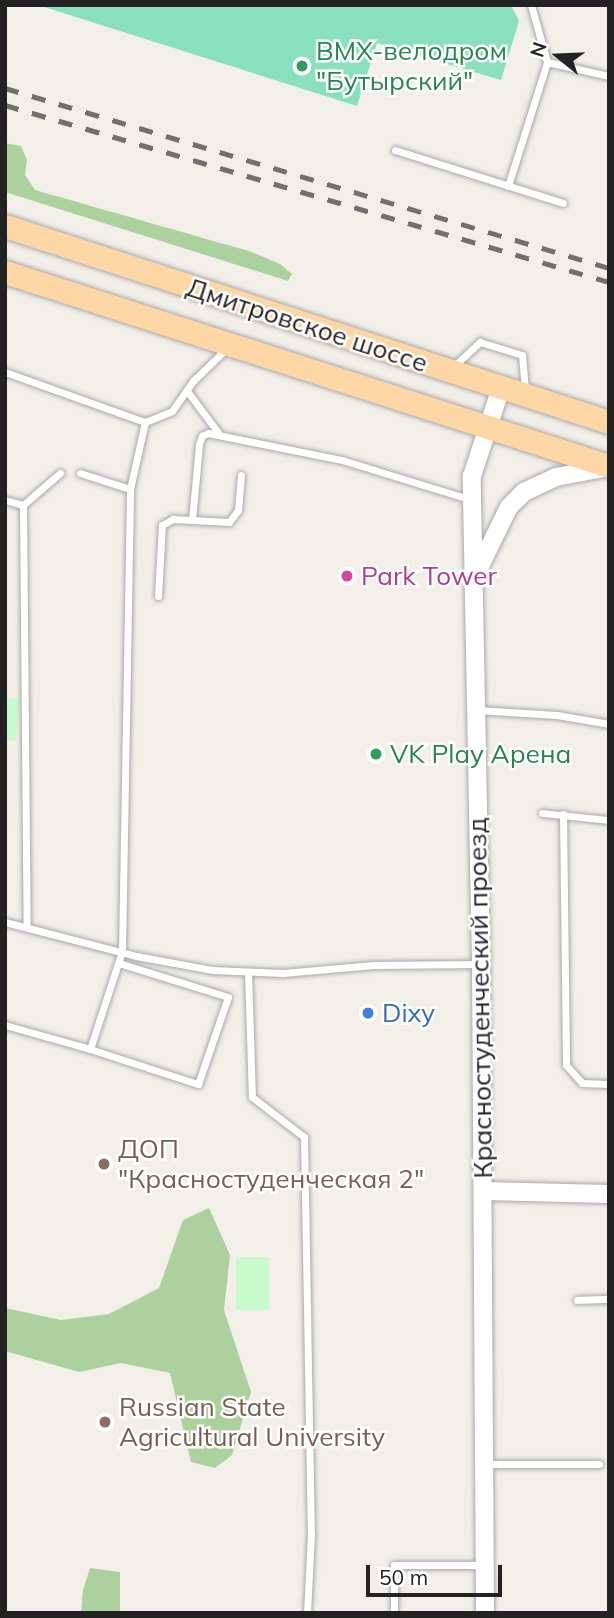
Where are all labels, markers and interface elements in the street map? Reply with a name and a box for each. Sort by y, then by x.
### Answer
north arrow [523,21,593,91]
place label: BMX-велодром "Бутырский" [316,35,507,96]
text: N [524,39,552,60]
marker: BMX-велодром "Бутырский" [294,58,310,74]
street label: Дмитровское шоссе [183,271,431,379]
place label: Park Tower [361,560,497,592]
marker: Park Tower [339,568,355,584]
place label: VK Play Арена [390,738,571,770]
marker: VK Play Арена [368,746,384,762]
street label: Красностуденческий проезд [461,817,499,1179]
place label: Dixy [382,997,435,1029]
marker: Dixy [360,1005,376,1021]
place label: ДОП "Красностуденческая 2" [118,1133,424,1194]
marker: ДОП "Красностуденческая 2" [96,1156,112,1172]
place label: Russian State Agricultural University [119,1391,385,1452]
marker: Russian State Agricultural University [97,1414,113,1430]
scale bar [369,1552,505,1596]
text: 50 m [379,1564,428,1590]

